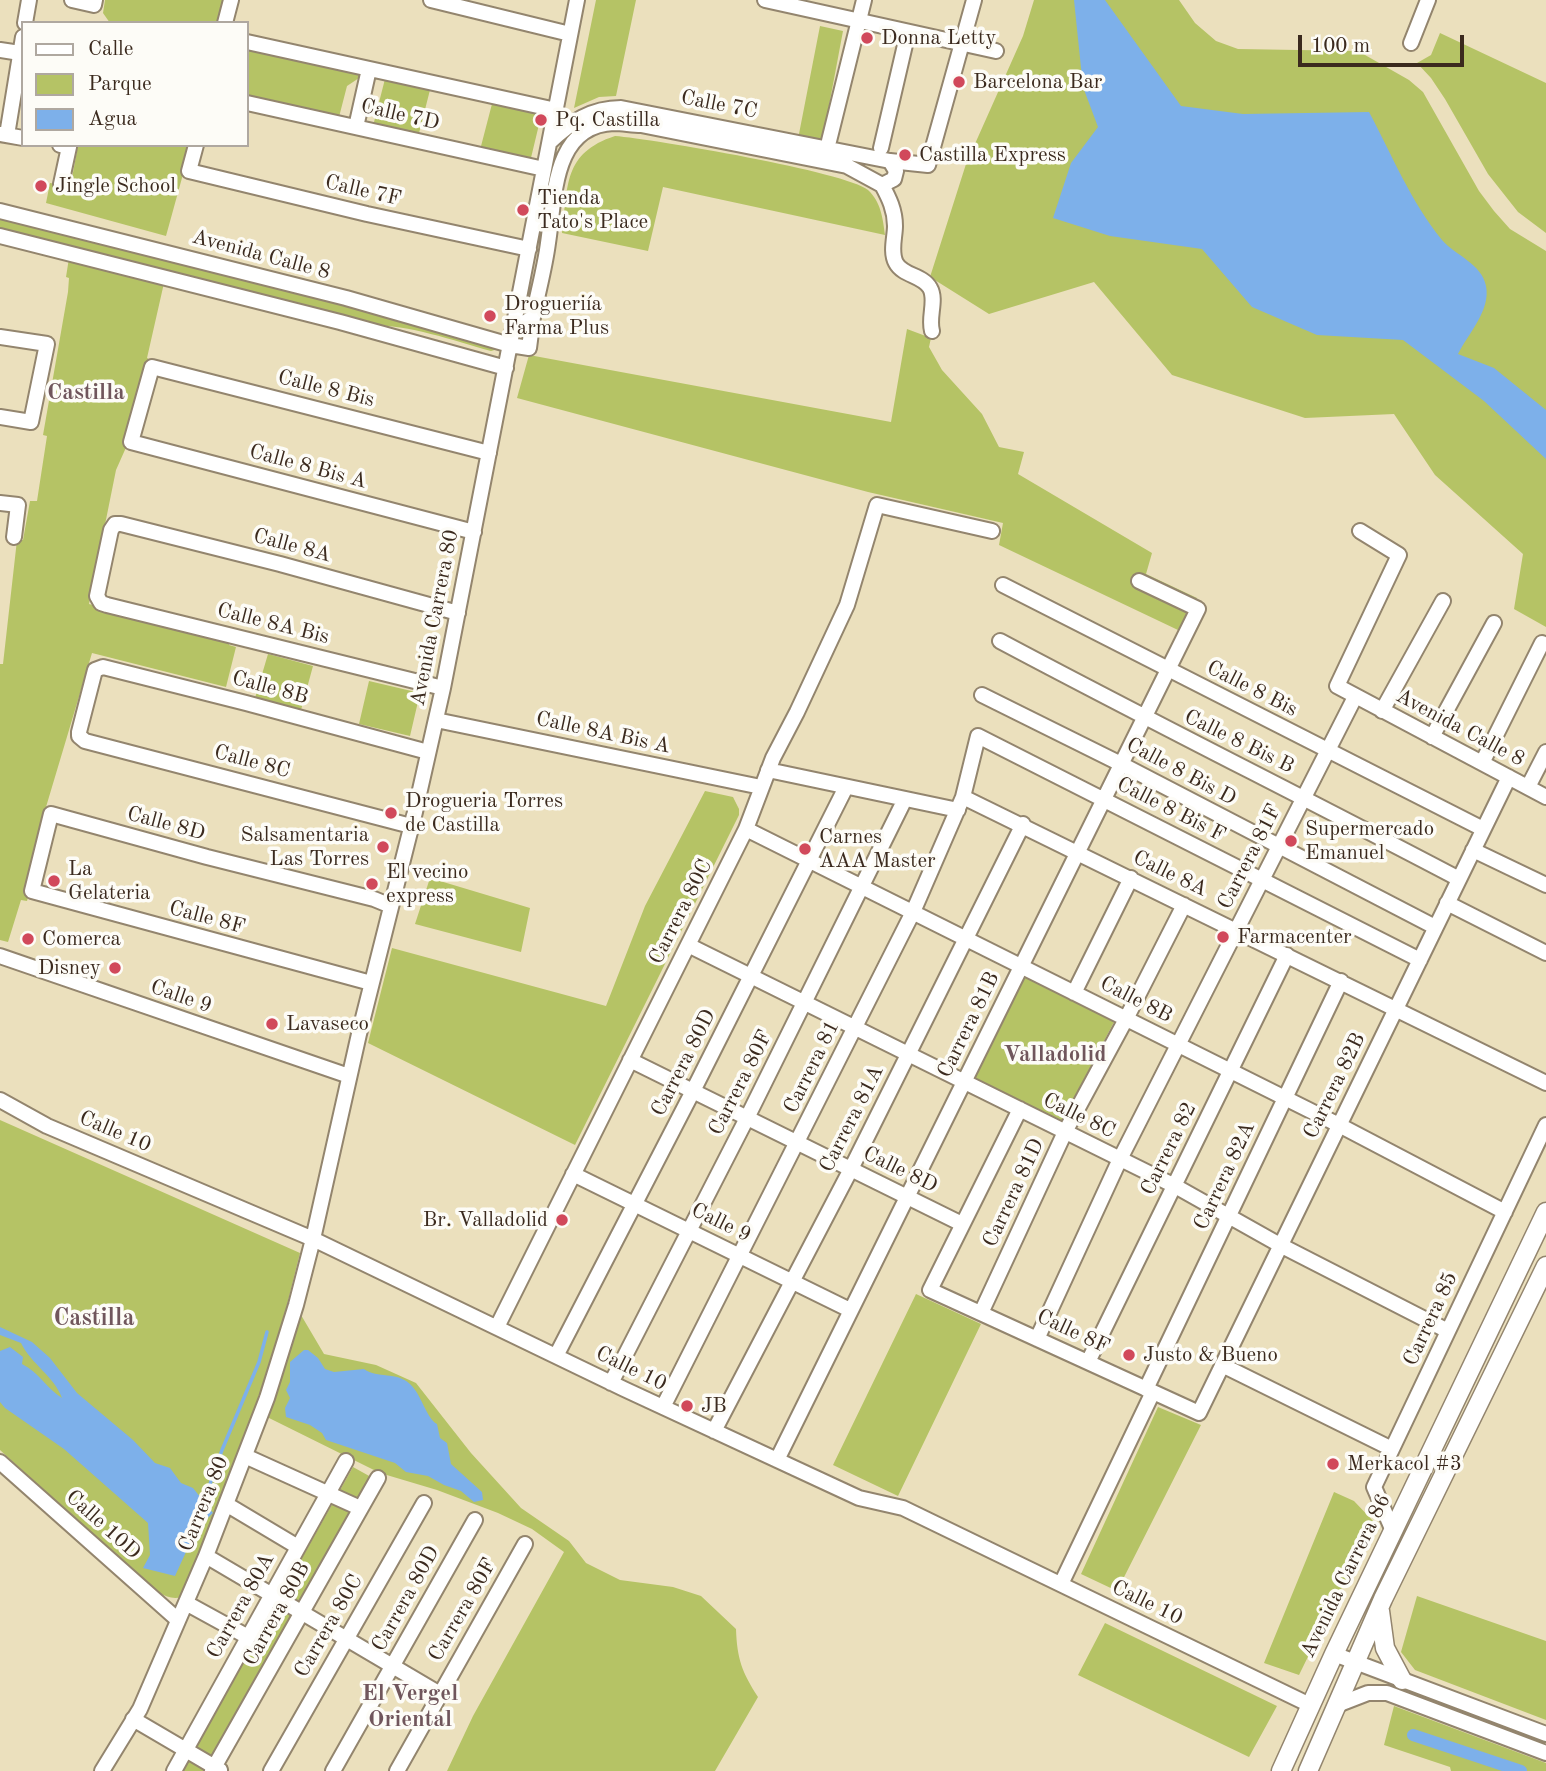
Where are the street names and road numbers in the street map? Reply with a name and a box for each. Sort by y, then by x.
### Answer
street label: Calle 7C [679,85,759,125]
street label: Calle 7D [358,94,442,136]
street label: Calle 7F [322,170,404,212]
street label: Avenida Calle 8 [189,224,333,286]
street label: Calle 8 Bis [275,365,377,413]
street label: Calle 8 Bis A [247,439,369,495]
street label: Calle 8A [250,524,334,568]
street label: Avenida Carrera 80 [406,528,464,708]
street label: Calle 8A Bis [214,598,332,650]
street label: Calle 8 Bis [1202,655,1302,723]
street label: Calle 8B [229,666,311,710]
street label: Avenida Calle 8 [1391,683,1529,773]
street label: Calle 8 Bis B [1180,705,1298,779]
street label: Calle 8A Bis A [534,706,672,760]
street label: Calle 8 Bis D [1122,732,1240,812]
street label: Calle 8C [211,740,293,784]
street label: Calle 8 Bis F [1112,772,1230,848]
street label: Carrera 81F [1213,800,1287,914]
street label: Calle 8D [124,801,208,847]
street label: Calle 8A [1129,845,1211,903]
street label: Carrera 80C [644,855,718,969]
street label: Calle 8F [166,896,248,940]
street label: Carrera 81B [932,968,1006,1082]
street label: Calle 8B [1096,971,1176,1029]
street label: Calle 9 [147,975,215,1019]
street label: Carrera 80D [646,1005,722,1121]
street label: Carrera 81 [779,1016,845,1118]
street label: Carrera 80F [704,1026,778,1140]
street label: Carrera 82B [1298,1029,1372,1143]
street label: Carrera 81A [814,1061,890,1177]
street label: Calle 8C [1039,1088,1119,1144]
street label: Carrera 82 [1136,1098,1202,1200]
street label: Calle 10 [75,1106,155,1158]
street label: Carrera 82A [1189,1118,1261,1234]
street label: Carrera 81D [978,1135,1050,1251]
street label: Calle 8D [859,1141,941,1199]
street label: Calle 9 [687,1198,755,1248]
street label: Carrera 85 [1398,1268,1464,1370]
street label: Calle 8F [1032,1304,1114,1360]
street label: Calle 10 [591,1341,671,1397]
street label: Carrera 80 [173,1453,235,1555]
street label: Calle 10D [60,1485,146,1565]
street label: Avenida Carrera 86 [1295,1490,1397,1662]
street label: Carrera 80D [367,1542,445,1656]
street label: Carrera 80A [202,1549,280,1663]
street label: Carrera 80F [423,1554,503,1666]
street label: Carrera 80B [238,1558,316,1670]
street label: Carrera 80C [289,1570,369,1682]
street label: Calle 10 [1107,1575,1187,1631]

